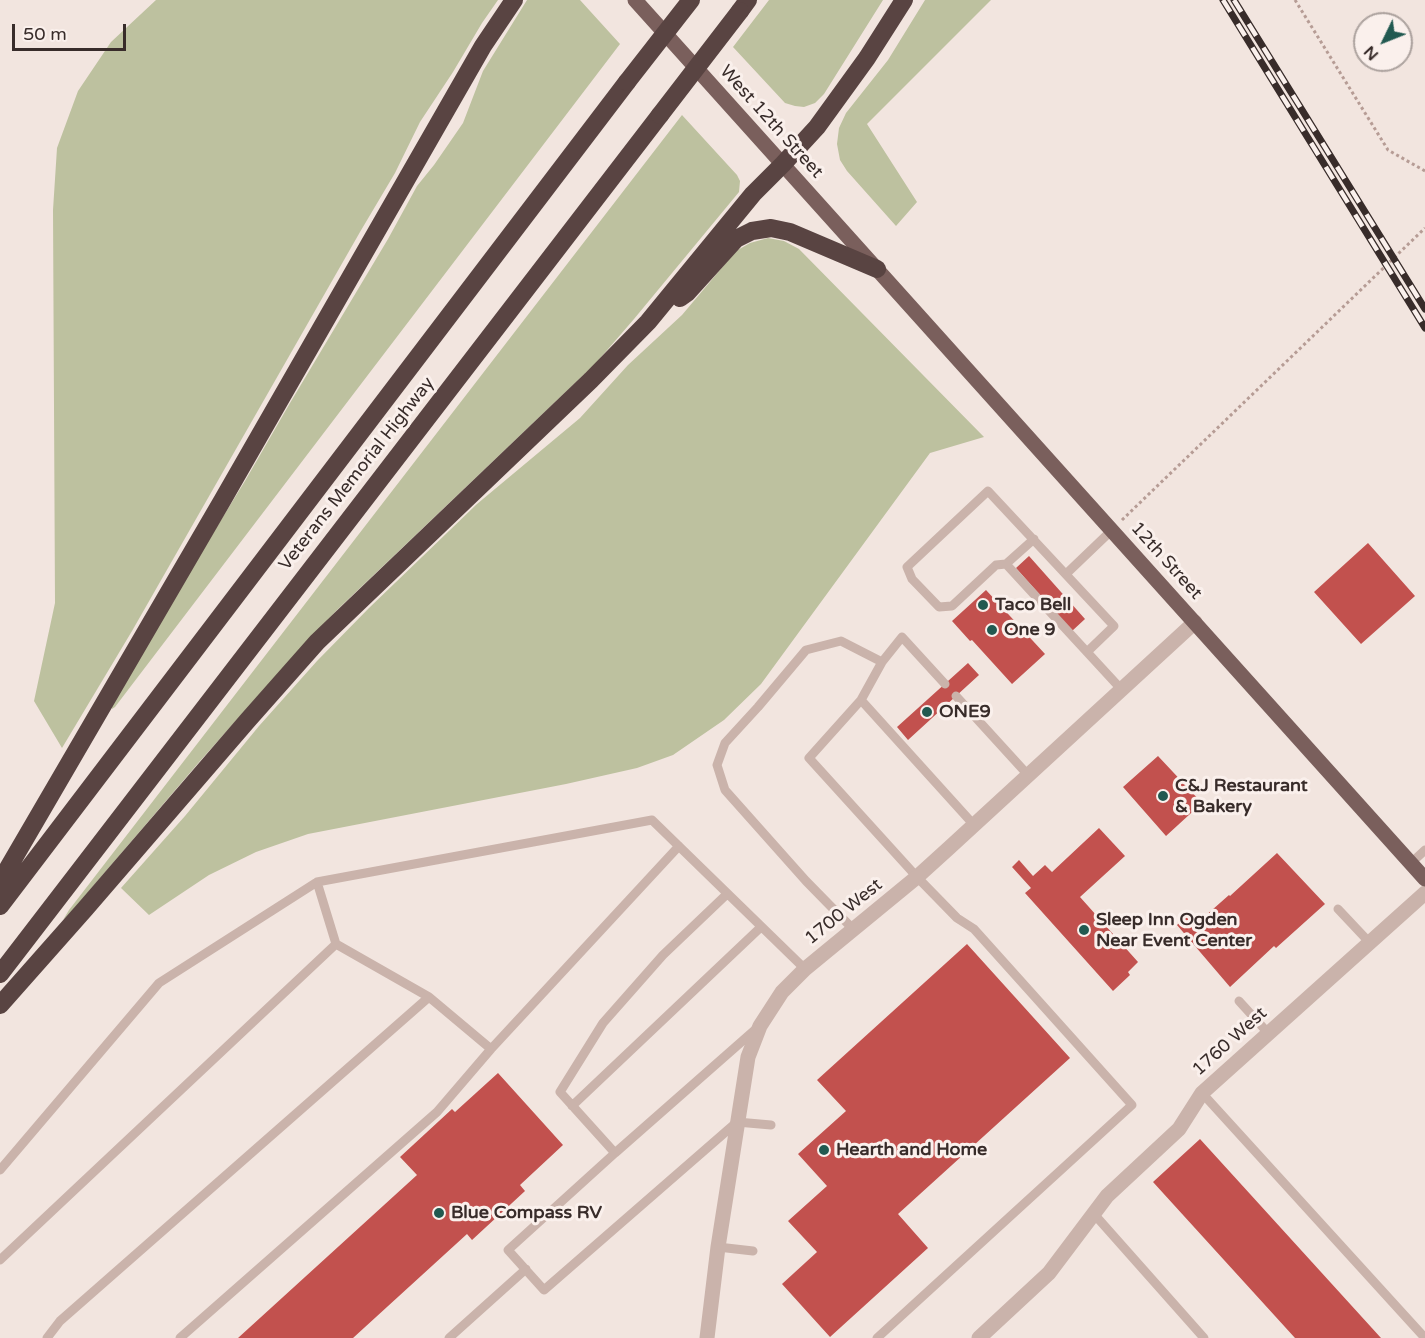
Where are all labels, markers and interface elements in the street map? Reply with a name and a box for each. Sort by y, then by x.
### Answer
scale bar [15,12,129,50]
north arrow [1353,12,1413,72]
text: 50 m [23,23,67,45]
text: N [1360,41,1383,64]
street label: West 12th Street [715,61,827,183]
street label: Veterans Memorial Highway [275,373,439,575]
street label: 12th Street [1126,518,1206,604]
place label: Taco Bell [995,594,1071,616]
marker: Taco Bell [976,598,990,612]
place label: One 9 [1004,619,1056,641]
marker: One 9 [985,623,999,637]
place label: ONE9 [939,701,991,723]
marker: ONE9 [920,705,934,719]
place label: C&J Restaurant & Bakery [1175,775,1308,818]
marker: C&J Restaurant & Bakery [1156,789,1170,803]
street label: 1700 West [801,874,887,950]
place label: Sleep Inn Ogden Near Event Center [1096,909,1252,952]
marker: Sleep Inn Ogden Near Event Center [1077,923,1091,937]
street label: 1760 West [1188,1003,1272,1081]
place label: Hearth and Home [836,1139,987,1161]
marker: Hearth and Home [817,1143,831,1157]
place label: Blue Compass RV [451,1202,602,1224]
marker: Blue Compass RV [432,1206,446,1220]

